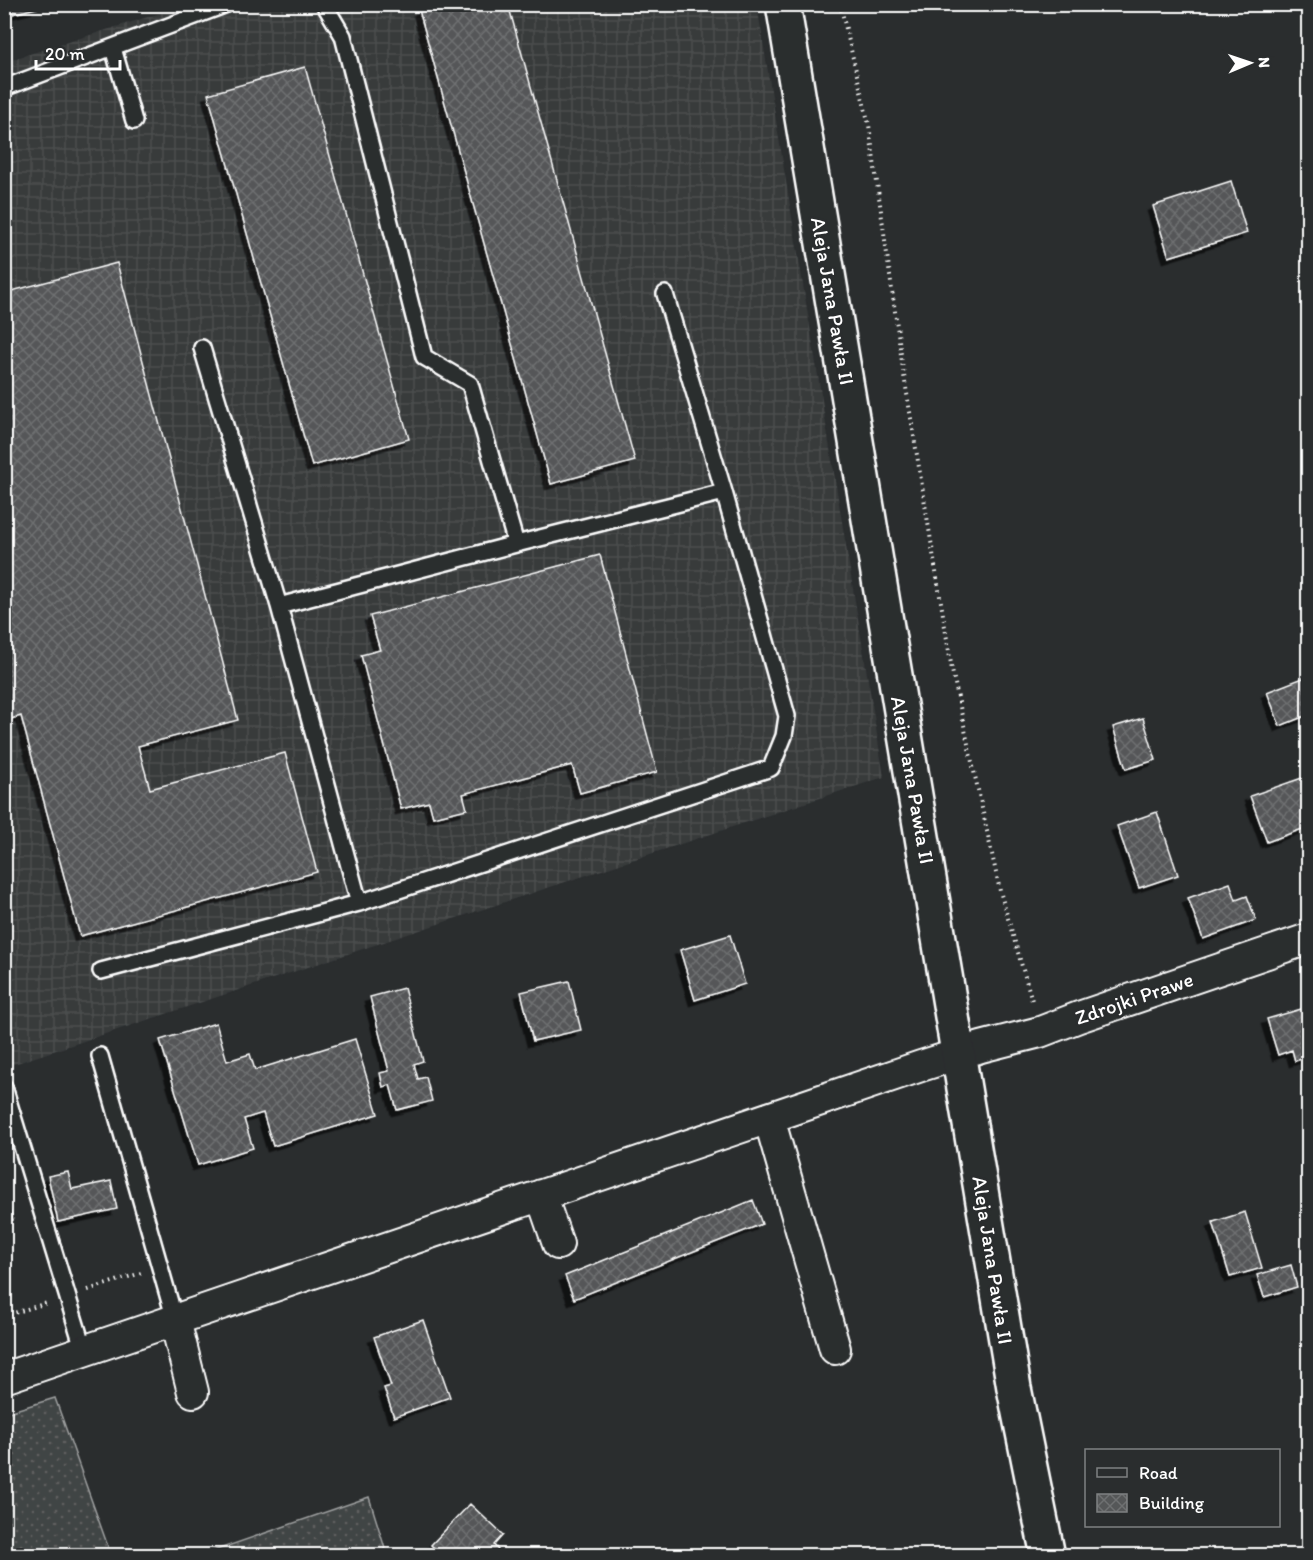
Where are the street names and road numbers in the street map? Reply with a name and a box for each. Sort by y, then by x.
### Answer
street label: Aleja Jana Pawła II [806,215,860,387]
street label: Aleja Jana Pawła II [886,694,940,866]
street label: Zdrojki Prawe [1072,966,1196,1030]
street label: Aleja Jana Pawła II [967,1174,1019,1346]

